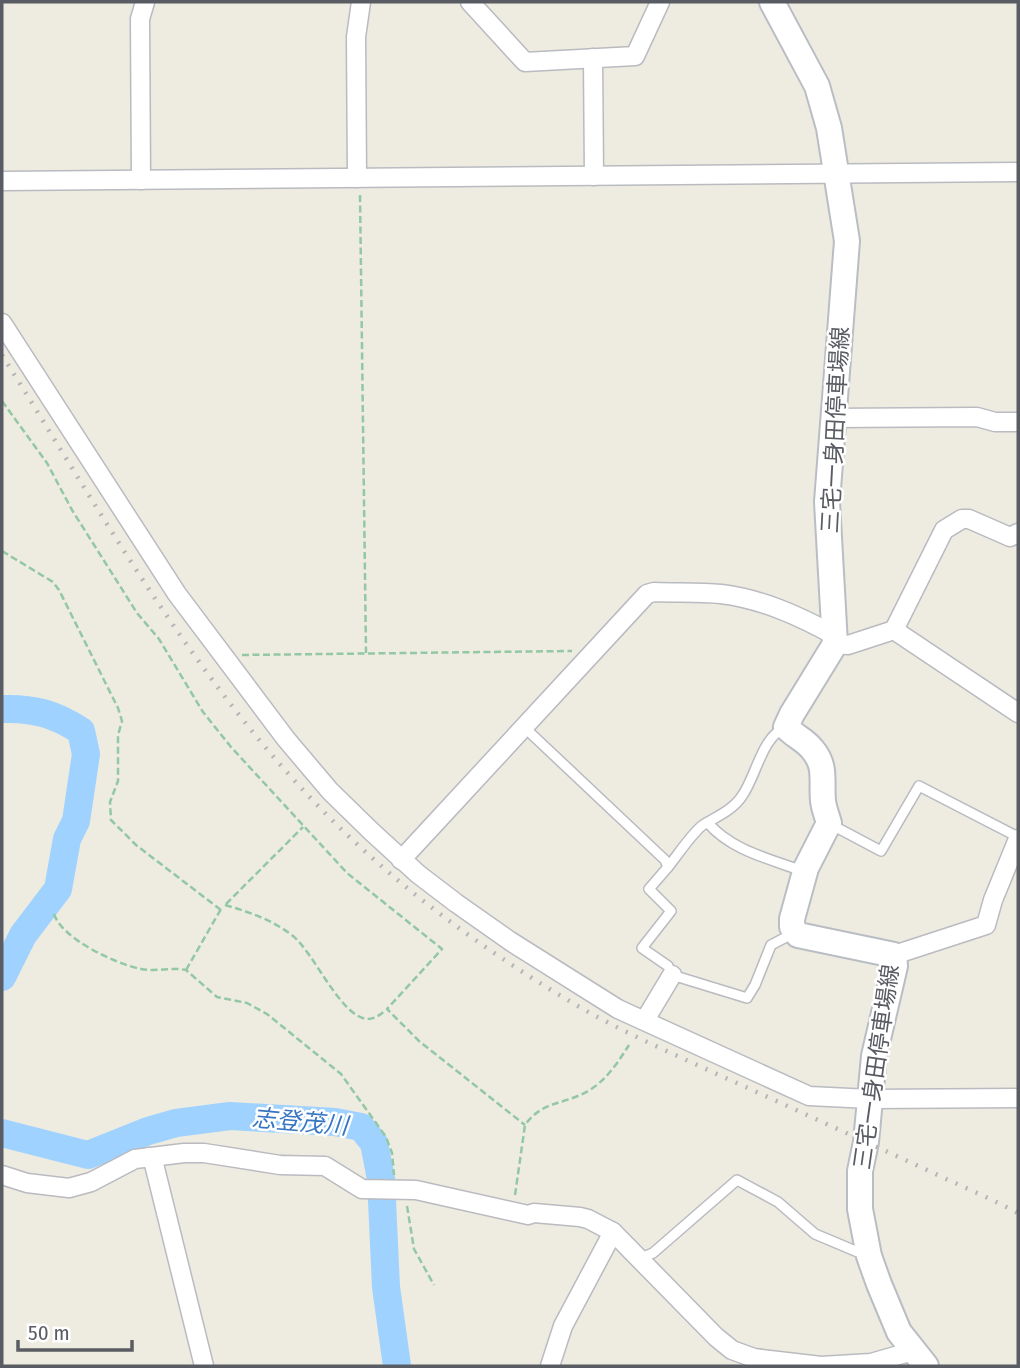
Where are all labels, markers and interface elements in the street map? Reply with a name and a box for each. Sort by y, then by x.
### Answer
street label: 三宅一身田停車場線 [816,326,854,534]
street label: 三宅一身田停車場線 [848,963,904,1171]
water label: 志登茂川 [251,1104,352,1140]
scale bar [18,1308,131,1352]
text: 50 m [28,1320,70,1346]

